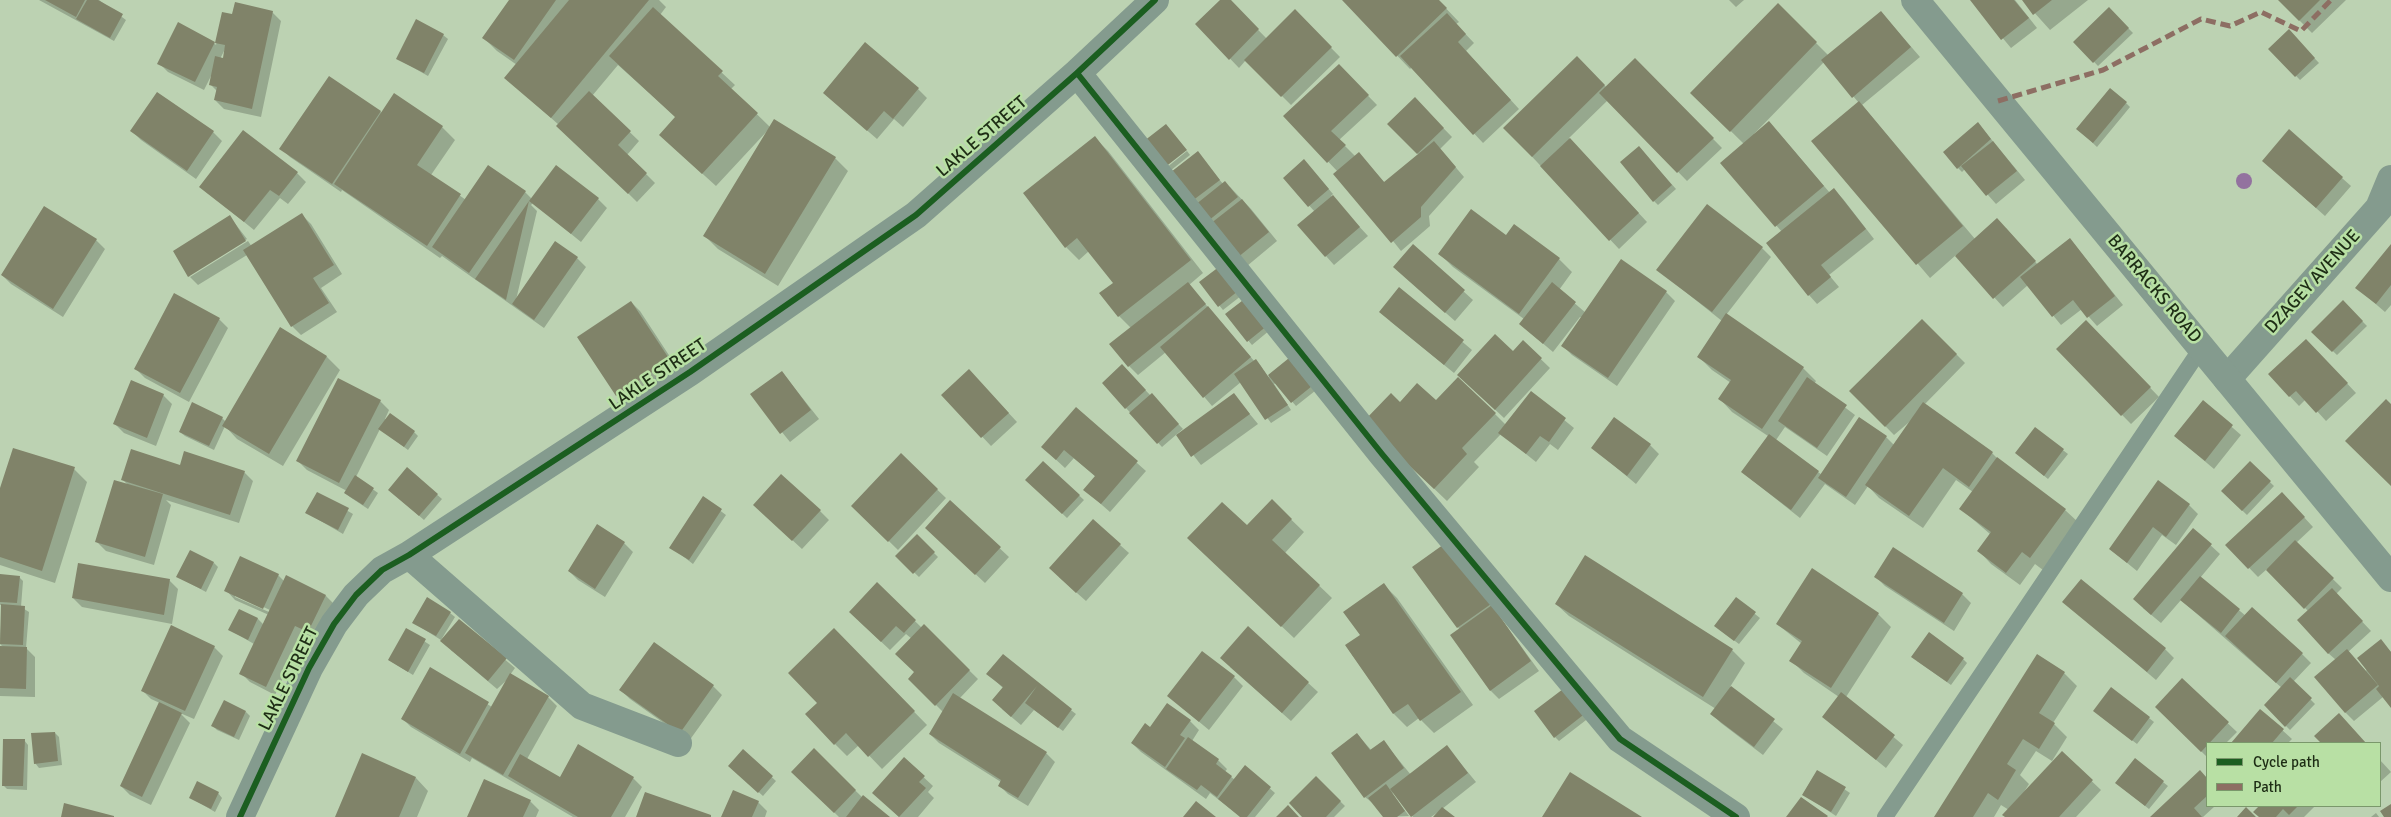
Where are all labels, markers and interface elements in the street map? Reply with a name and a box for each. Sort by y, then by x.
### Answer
street label: LAKLE STREET [932,92,1032,182]
street label: DZAGEY AVENUE [2261,226,2365,338]
street label: BARRACKS ROAD [2102,230,2206,348]
street label: LAKLE STREET [605,335,711,415]
street label: LAKLE STREET [255,624,323,734]
legend [2206,742,2381,807]
text: Cycle path [2253,753,2320,771]
text: Path [2253,778,2282,796]

